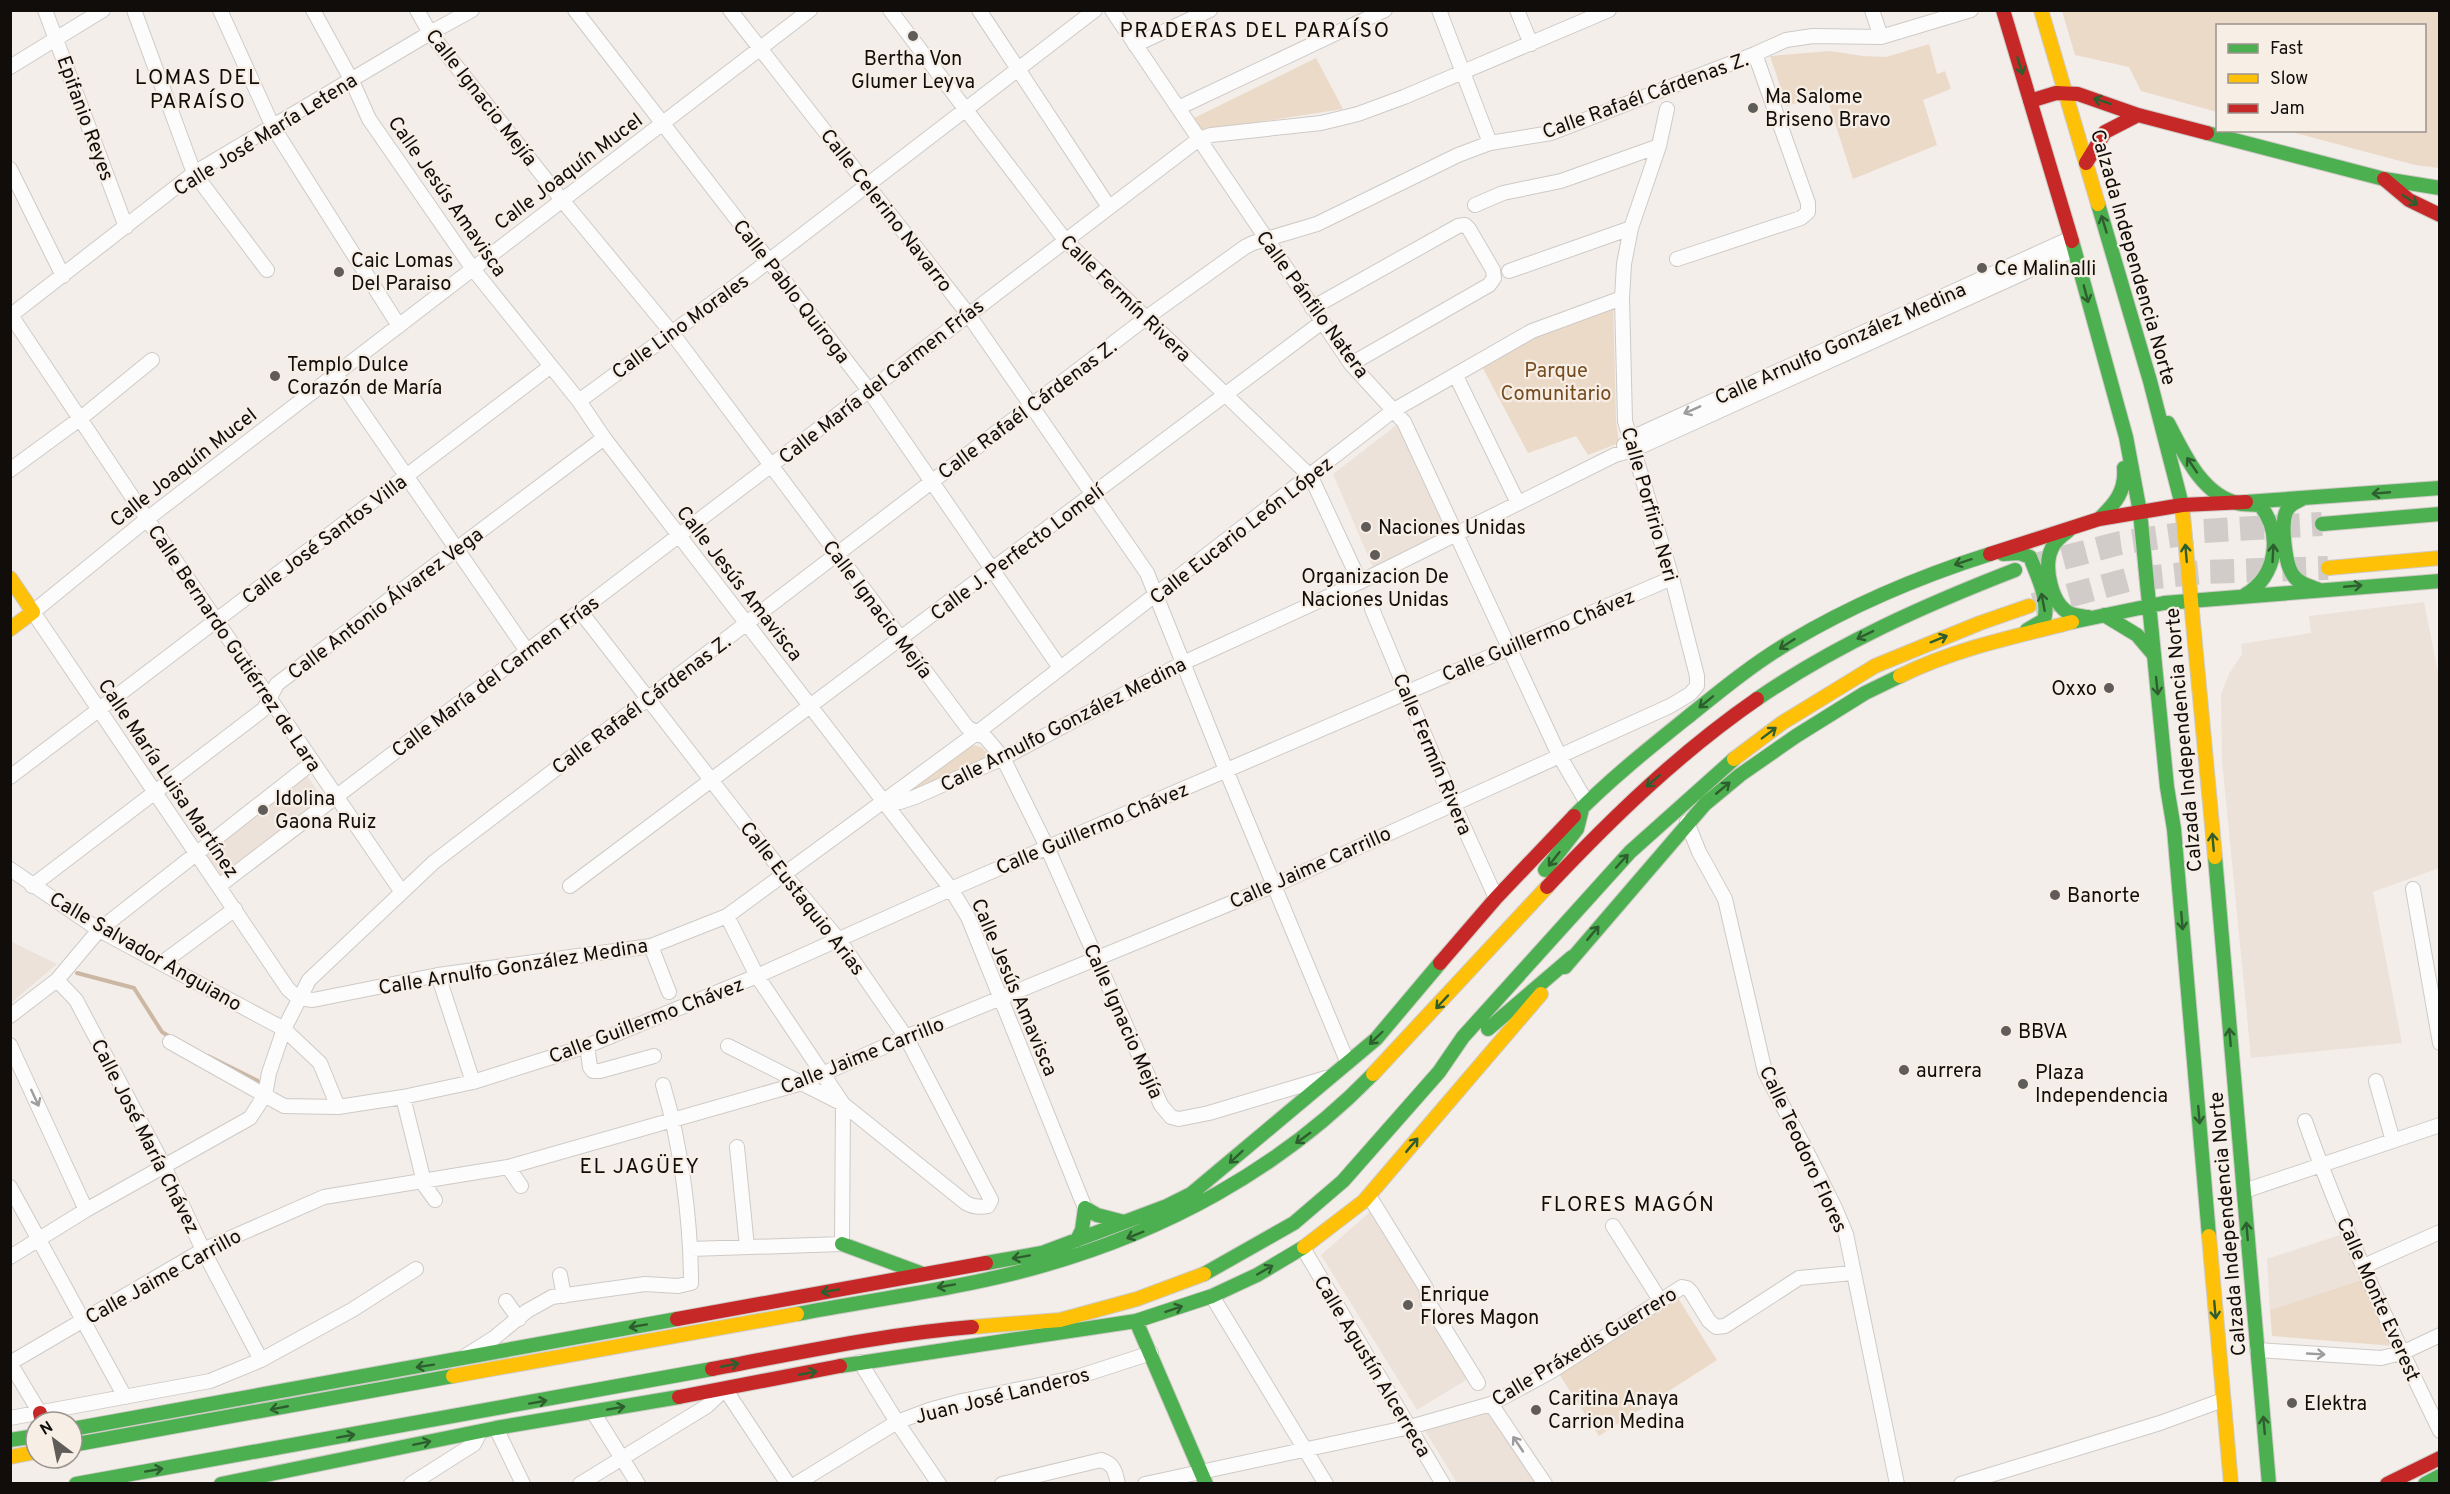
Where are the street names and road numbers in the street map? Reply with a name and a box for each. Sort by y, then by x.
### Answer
street label: Calle Ignacio Mejía [419,24,542,172]
street label: Calle Rafaél Cárdenas Z. [1539,47,1752,146]
street label: Epifanio Reyes [49,52,119,185]
street label: Calle José María Letena [169,68,363,203]
street label: Calle Joaquín Mucel [490,108,649,237]
street label: Calle Jesús Amavisca [381,112,512,283]
street label: Calle Celerino Navarro [813,124,957,298]
street label: Calzada Independencia Norte [2083,127,2181,389]
street label: Calle Pablo Quiroga [726,215,855,370]
street label: Calle Pánfilo Natera [1249,226,1374,384]
street label: Calle Fermín Rivera [1053,230,1196,369]
street label: Calle Lino Morales [607,269,755,386]
street label: Calle Arnulfo González Medina [1711,278,1971,412]
street label: Calle María del Carmen Frías [774,294,990,471]
street label: Calle Rafaél Cárdenas Z. [934,335,1123,486]
street label: Calle Joaquín Mucel [105,403,263,534]
street label: Calle Porfirio Neri [1614,424,1683,585]
street label: Calle Eucario León López [1145,452,1339,611]
street label: Calle José Santos Villa [237,470,413,611]
street label: Calle J. Perfecto Lomelí [926,478,1112,628]
street label: Calle Jesús Amavisca [670,501,807,667]
street label: Calle Bernardo Gutiérrez de Lara [141,520,326,778]
street label: Calle Antonio Álvarez Vega [282,521,489,687]
street label: Calle Ignacio Mejía [816,536,937,685]
street label: Calle Guillermo Chávez [1439,584,1639,689]
street label: Calle María del Carmen Frías [387,591,605,764]
street label: Calzada Independencia Norte [2160,607,2209,873]
street label: Calle Rafaél Cárdenas Z. [548,630,737,781]
street label: Calle Arnulfo González Medina [937,652,1191,799]
street label: Calle Fermín Rivera [1385,670,1477,840]
street label: Calle María Luisa Martínez [91,674,244,884]
street label: Calle Guillermo Chávez [993,777,1193,882]
street label: Calle Eustaquio Arias [733,817,870,982]
street label: Calle Jaime Carrillo [1226,821,1396,916]
street label: Calle Salvador Anguiano [44,887,246,1018]
street label: Calle Jesús Amavisca [964,895,1062,1081]
street label: Calle Arnulfo González Medina [377,934,650,1002]
street label: Calle Ignacio Mejía [1076,940,1168,1103]
street label: Calle Guillermo Chávez [546,973,748,1071]
street label: Calle Jaime Carrillo [777,1012,948,1102]
street label: Calle José María Chávez [84,1035,205,1239]
street label: Calle Teodoro Flores [1752,1062,1852,1237]
street label: Calzada Independencia Norte [2204,1091,2253,1357]
street label: Calle Monte Everest [2329,1214,2425,1386]
street label: Calle Jaime Carrillo [81,1224,247,1331]
street label: Calle Agustín Alcerreca [1307,1271,1436,1463]
street label: Calle Práxedis Guerrero [1488,1282,1683,1413]
street label: Juan José Landeros [913,1363,1092,1431]

